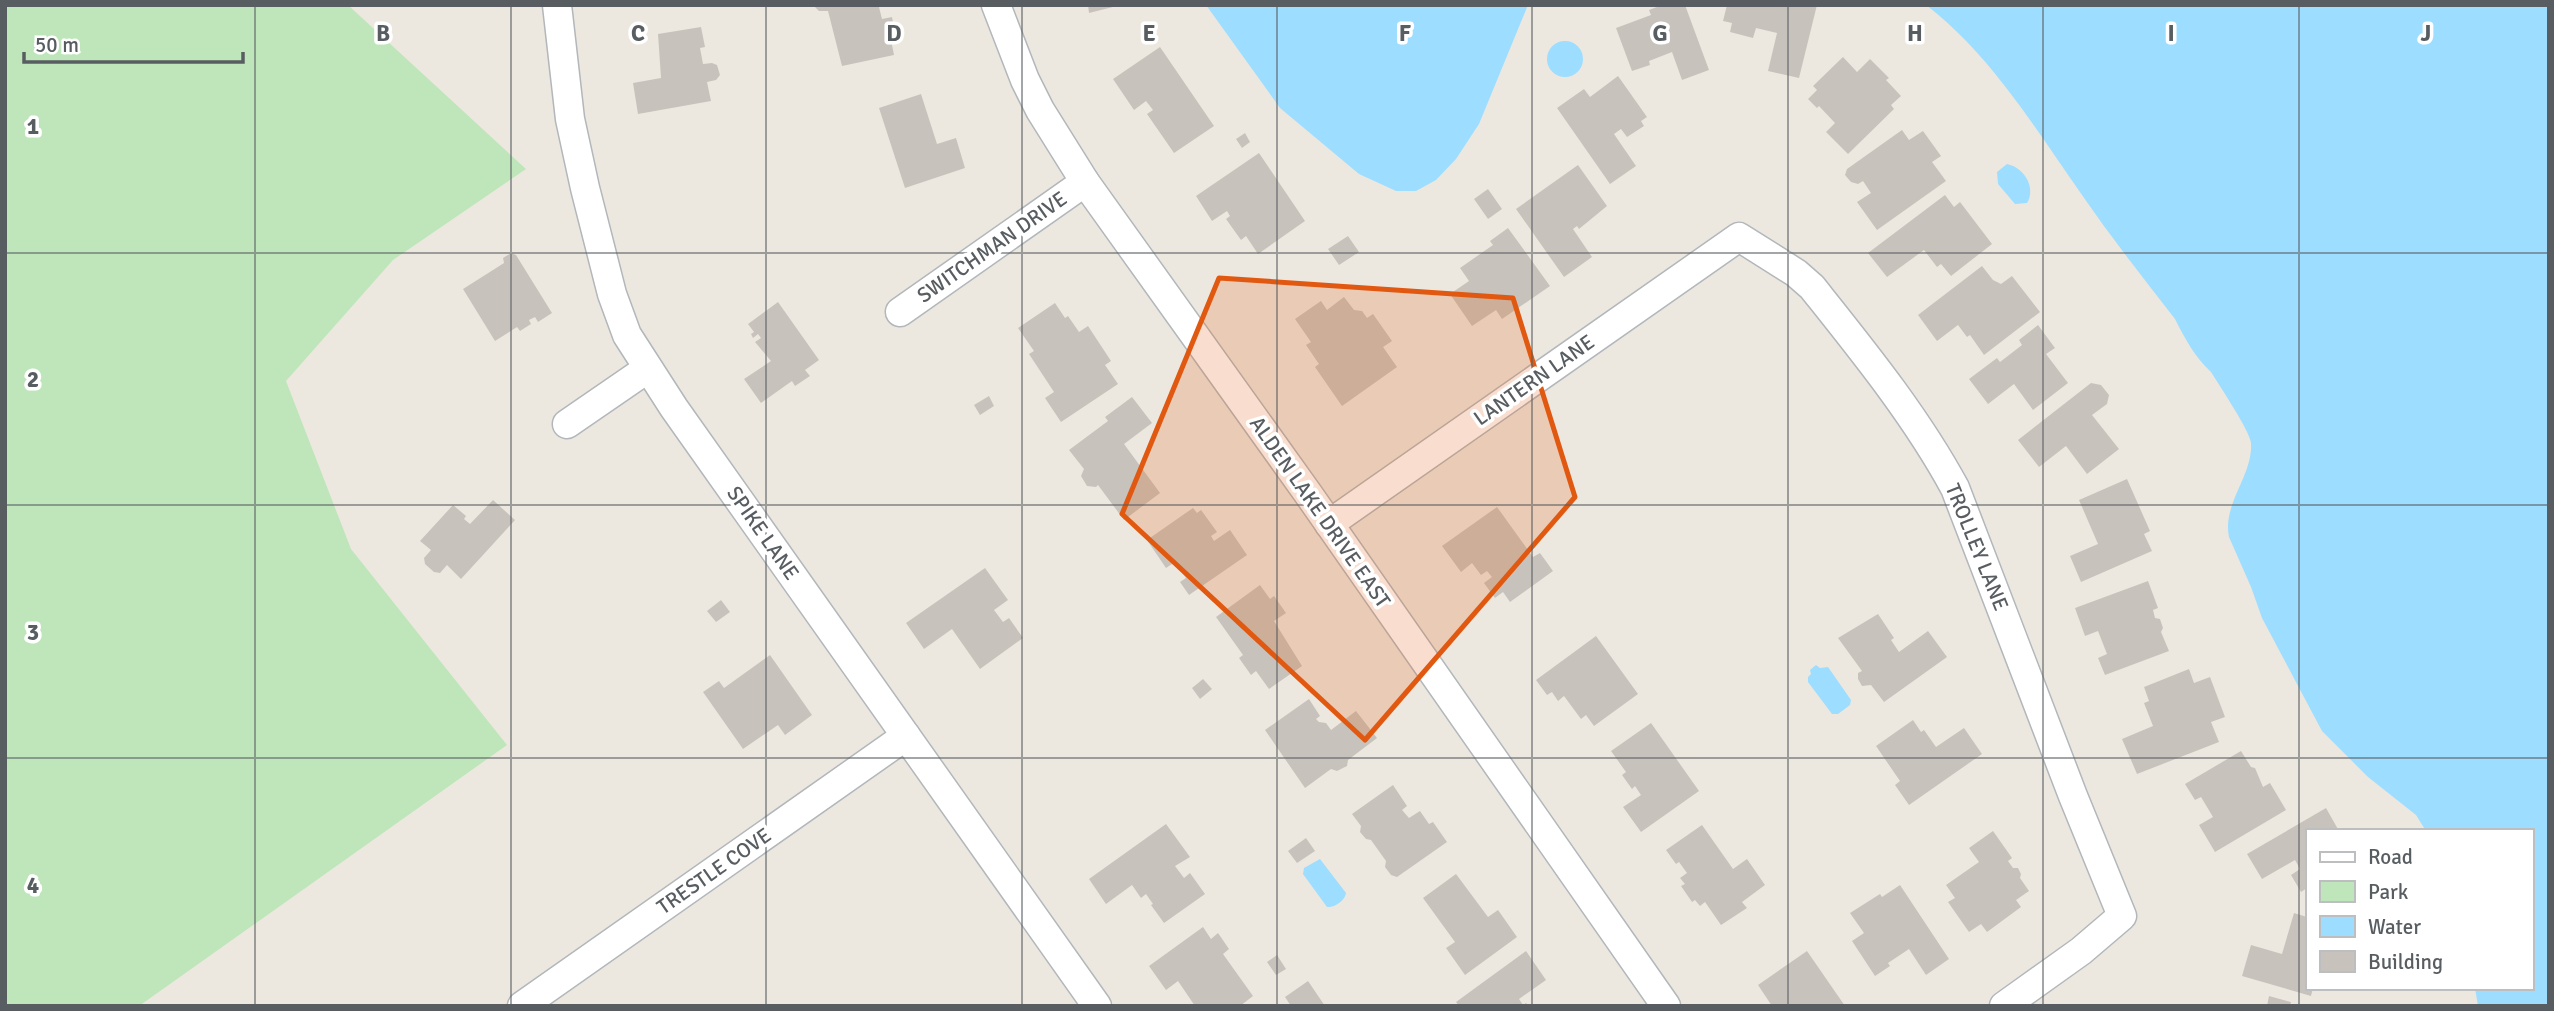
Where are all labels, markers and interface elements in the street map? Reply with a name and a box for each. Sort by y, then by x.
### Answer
text: B [376,19,390,48]
text: C [631,19,645,48]
text: D [886,19,902,48]
text: E [1142,19,1156,48]
text: F [1399,19,1411,48]
text: G [1652,19,1668,48]
text: H [1907,19,1923,48]
text: I [2167,19,2175,48]
text: J [2421,19,2431,48]
scale bar [24,21,243,65]
text: 50 m [35,32,79,58]
text: 1 [27,112,39,141]
street label: SWITCHMAN DRIVE [912,186,1072,308]
street label: LANTERN LANE [1469,329,1599,431]
text: 2 [27,365,39,394]
street label: ALDEN LAKE DRIVE EAST [1244,411,1396,613]
street label: TROLLEY LANE [1940,480,2014,614]
street label: SPIKE LANE [721,481,805,585]
text: 3 [27,618,39,647]
street label: TRESTLE COVE [652,822,776,920]
legend [2306,829,2533,990]
text: Road [2368,844,2413,870]
text: 4 [27,871,39,900]
text: Park [2368,879,2409,905]
text: Water [2368,914,2421,940]
text: Building [2368,949,2443,975]

